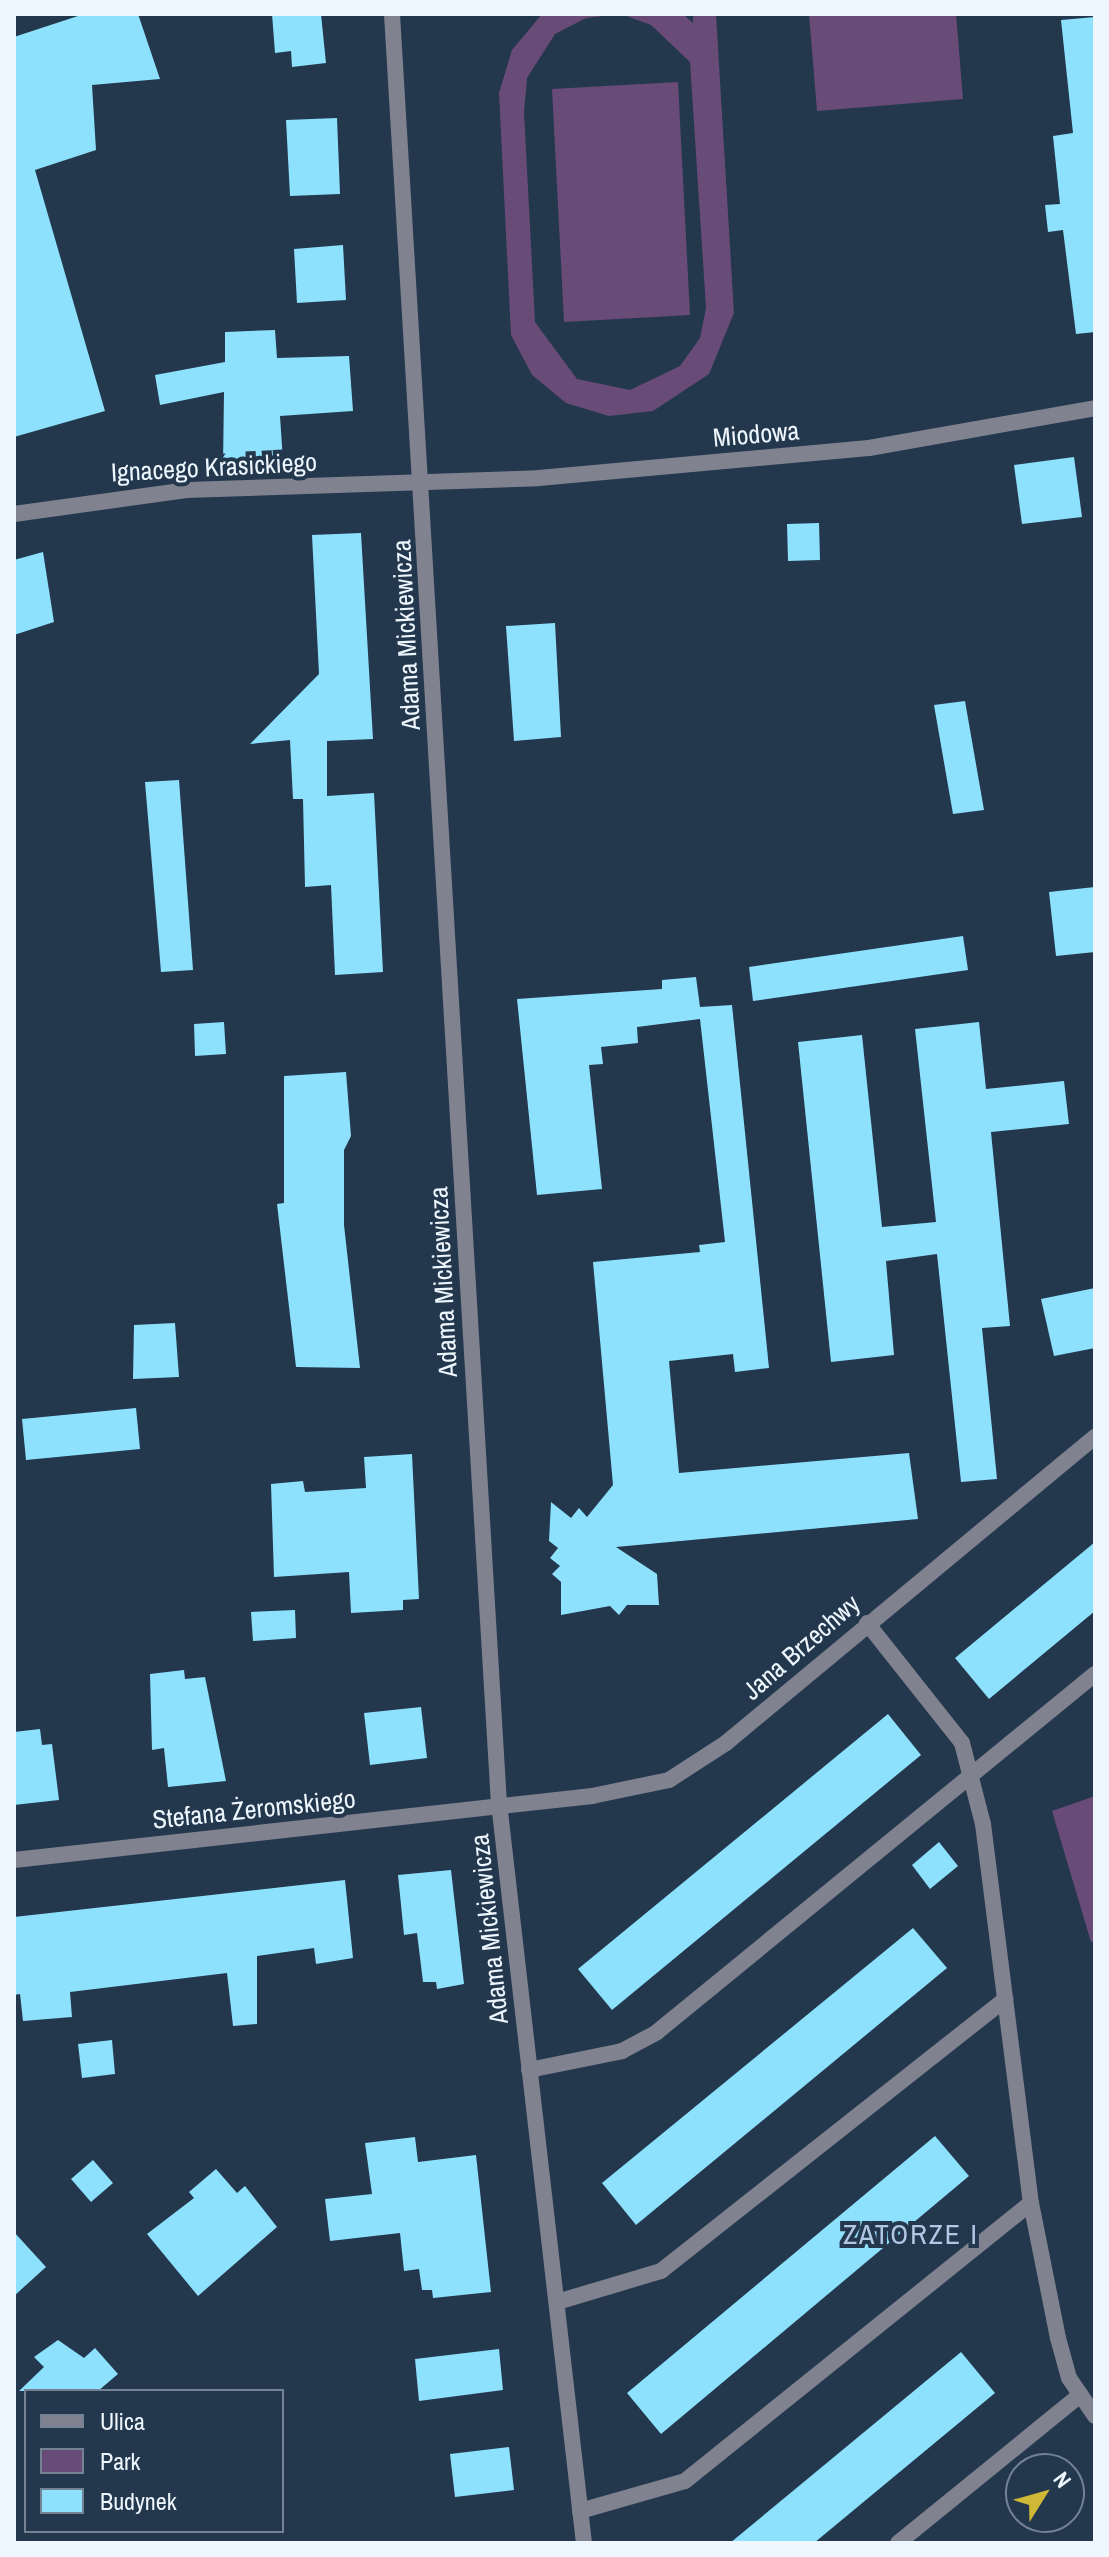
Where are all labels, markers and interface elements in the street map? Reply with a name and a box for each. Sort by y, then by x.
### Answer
street label: Miodowa [712,415,800,453]
street label: Ignacego Krasickiego [110,446,318,488]
street label: Adama Mickiewicza [385,539,427,731]
street label: Adama Mickiewicza [422,1186,464,1378]
street label: Jana Brzechwy [736,1588,866,1706]
street label: Stefana Żeromskiego [151,1783,357,1835]
street label: Adama Mickiewicza [464,1833,514,2025]
district label: ZATORZE I [843,2217,979,2251]
legend [24,2389,284,2533]
text: Ulica [100,2405,145,2437]
text: Park [100,2445,140,2477]
north arrow [1005,2453,1085,2533]
text: N [1047,2466,1078,2494]
text: Budynek [100,2485,177,2517]

